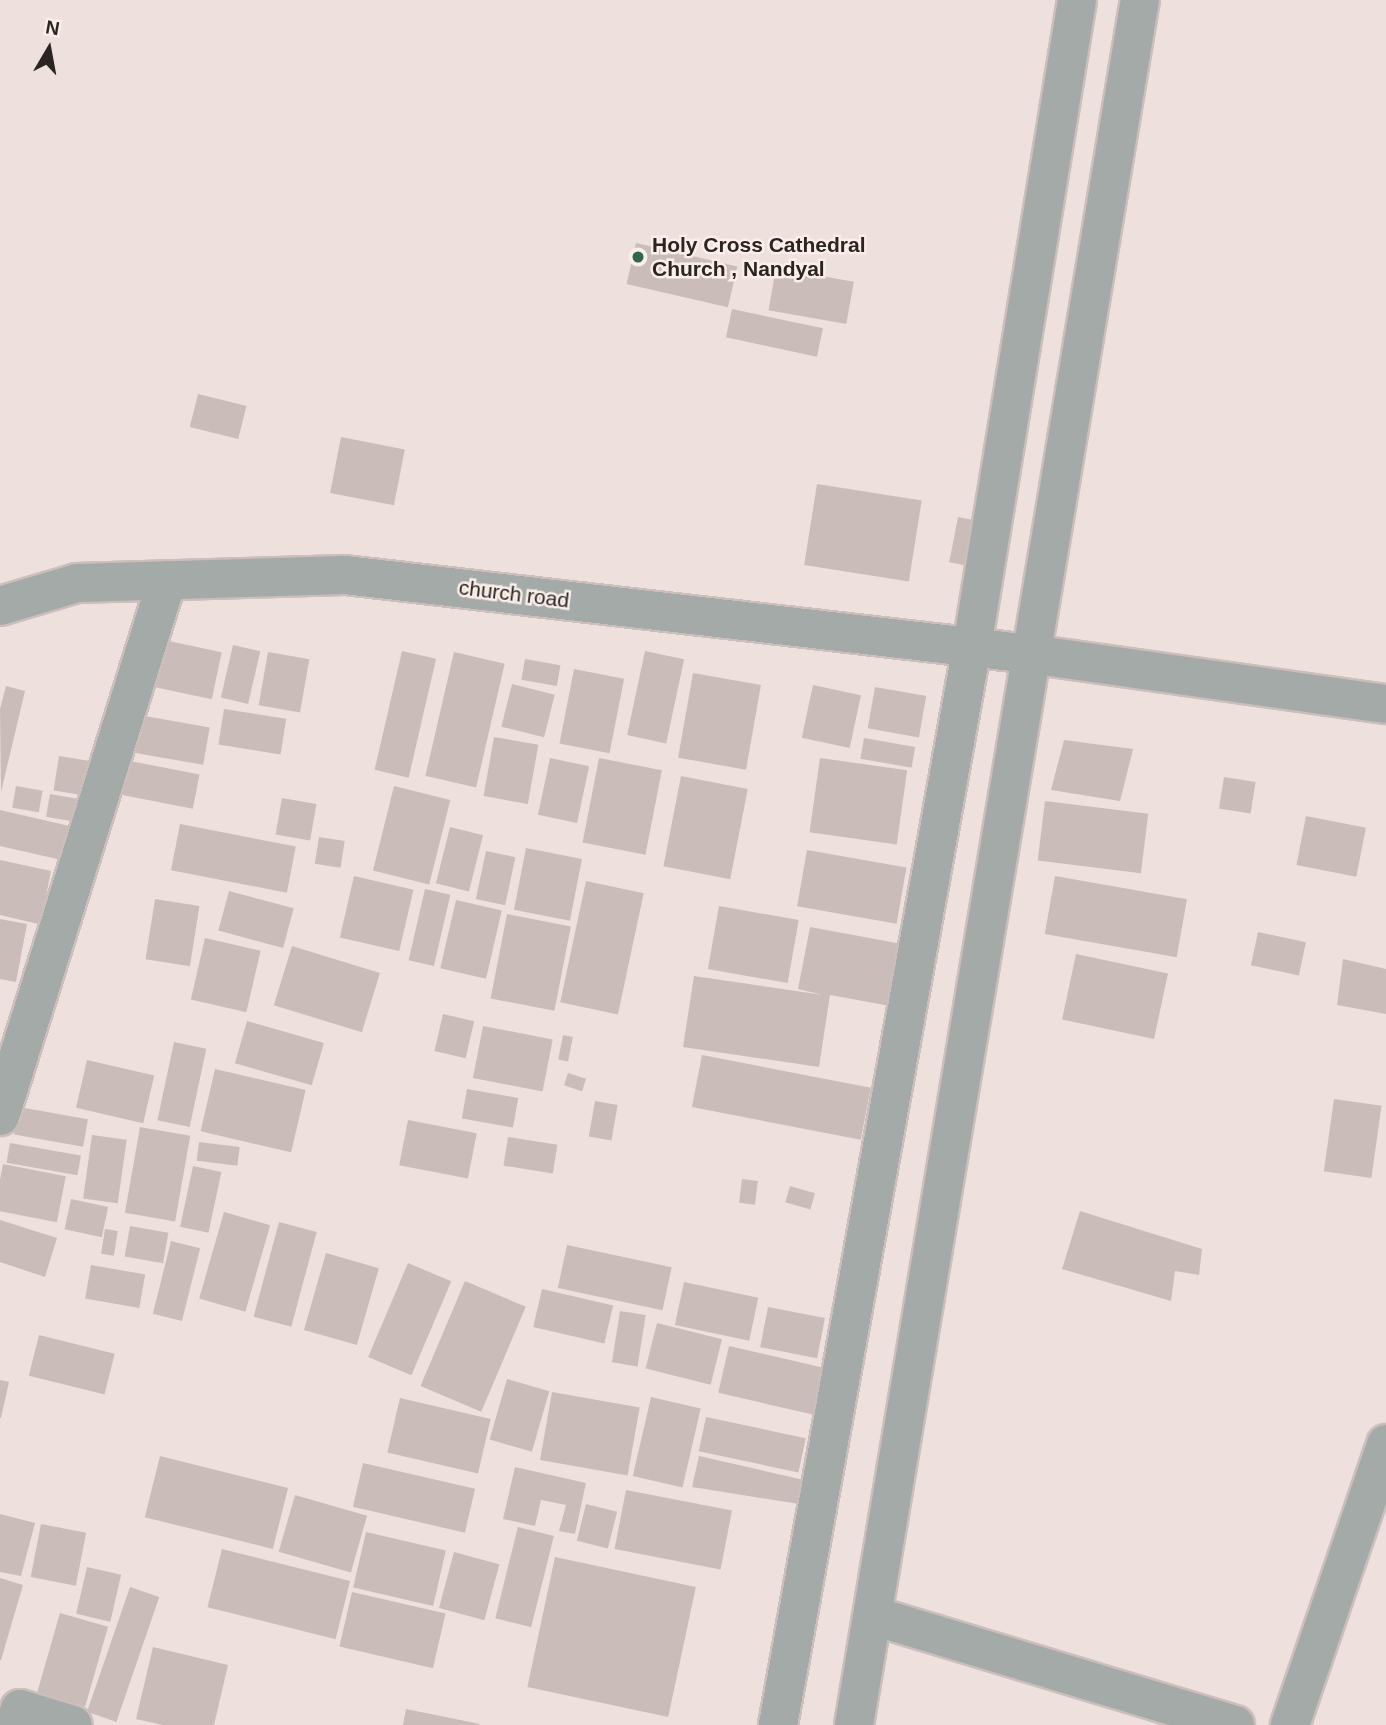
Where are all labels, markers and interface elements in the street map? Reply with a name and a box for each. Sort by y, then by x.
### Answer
north arrow [14,14,84,84]
text: N [44,16,61,39]
place label: Holy Cross Cathedral Church , Nandyal [652,232,866,282]
marker: Holy Cross Cathedral Church , Nandyal [630,249,646,265]
street label: church road [457,575,571,613]

